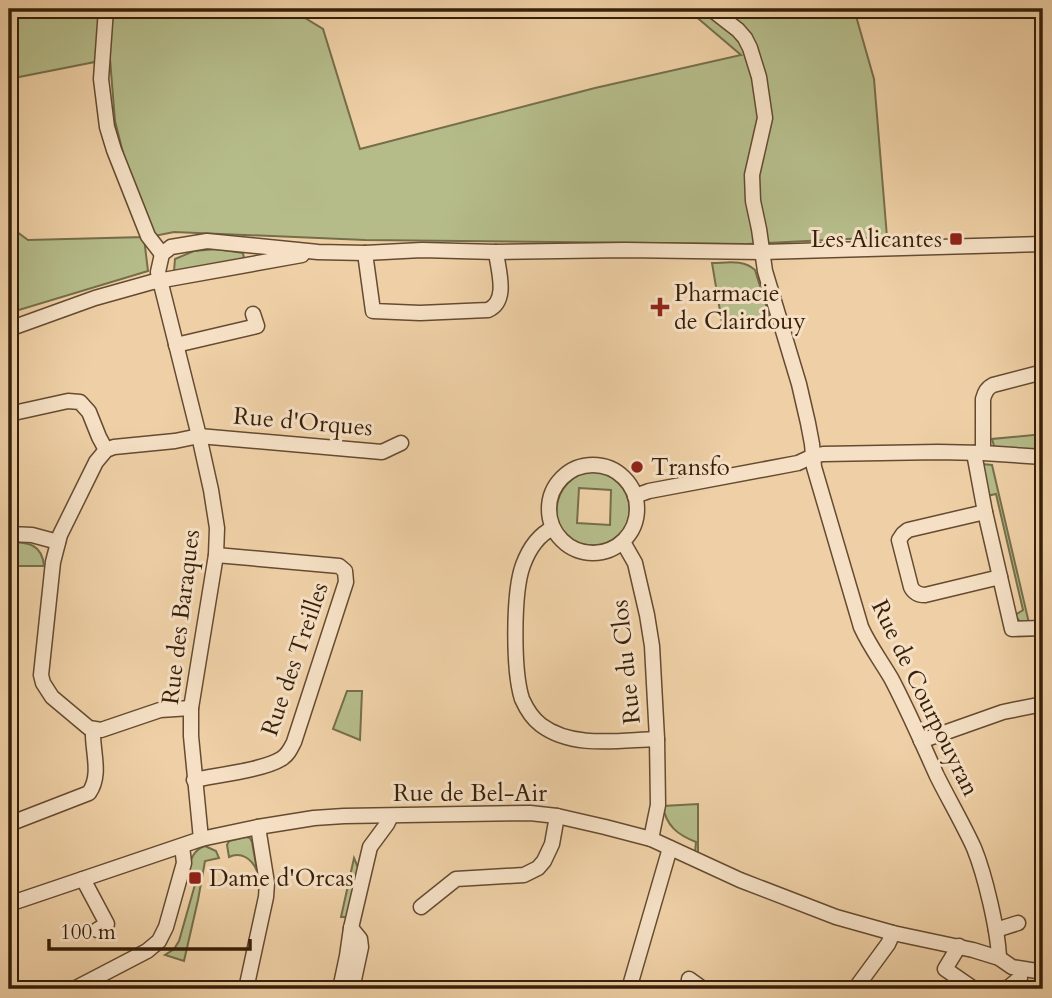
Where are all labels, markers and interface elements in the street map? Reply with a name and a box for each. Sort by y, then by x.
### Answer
place label: Les Alicantes [811,223,942,256]
marker: Les Alicantes [948,231,964,247]
place label: Pharmacie de Clairdouy [674,277,806,338]
marker: Pharmacie de Clairdouy [652,299,668,315]
street label: Rue d'Orques [232,399,374,445]
place label: Transfo [651,451,730,484]
marker: Transfo [629,459,645,475]
street label: Rue des Baraques [154,528,208,706]
street label: Rue des Treilles [253,578,337,740]
street label: Rue de Courpouyran [863,594,987,802]
street label: Rue du Clos [603,598,649,726]
street label: Rue de Bel-Air [393,777,547,810]
place label: Dame d'Orcas [209,862,354,895]
marker: Dame d'Orcas [187,870,203,886]
scale bar [49,907,250,951]
text: 100 m [60,918,116,947]

